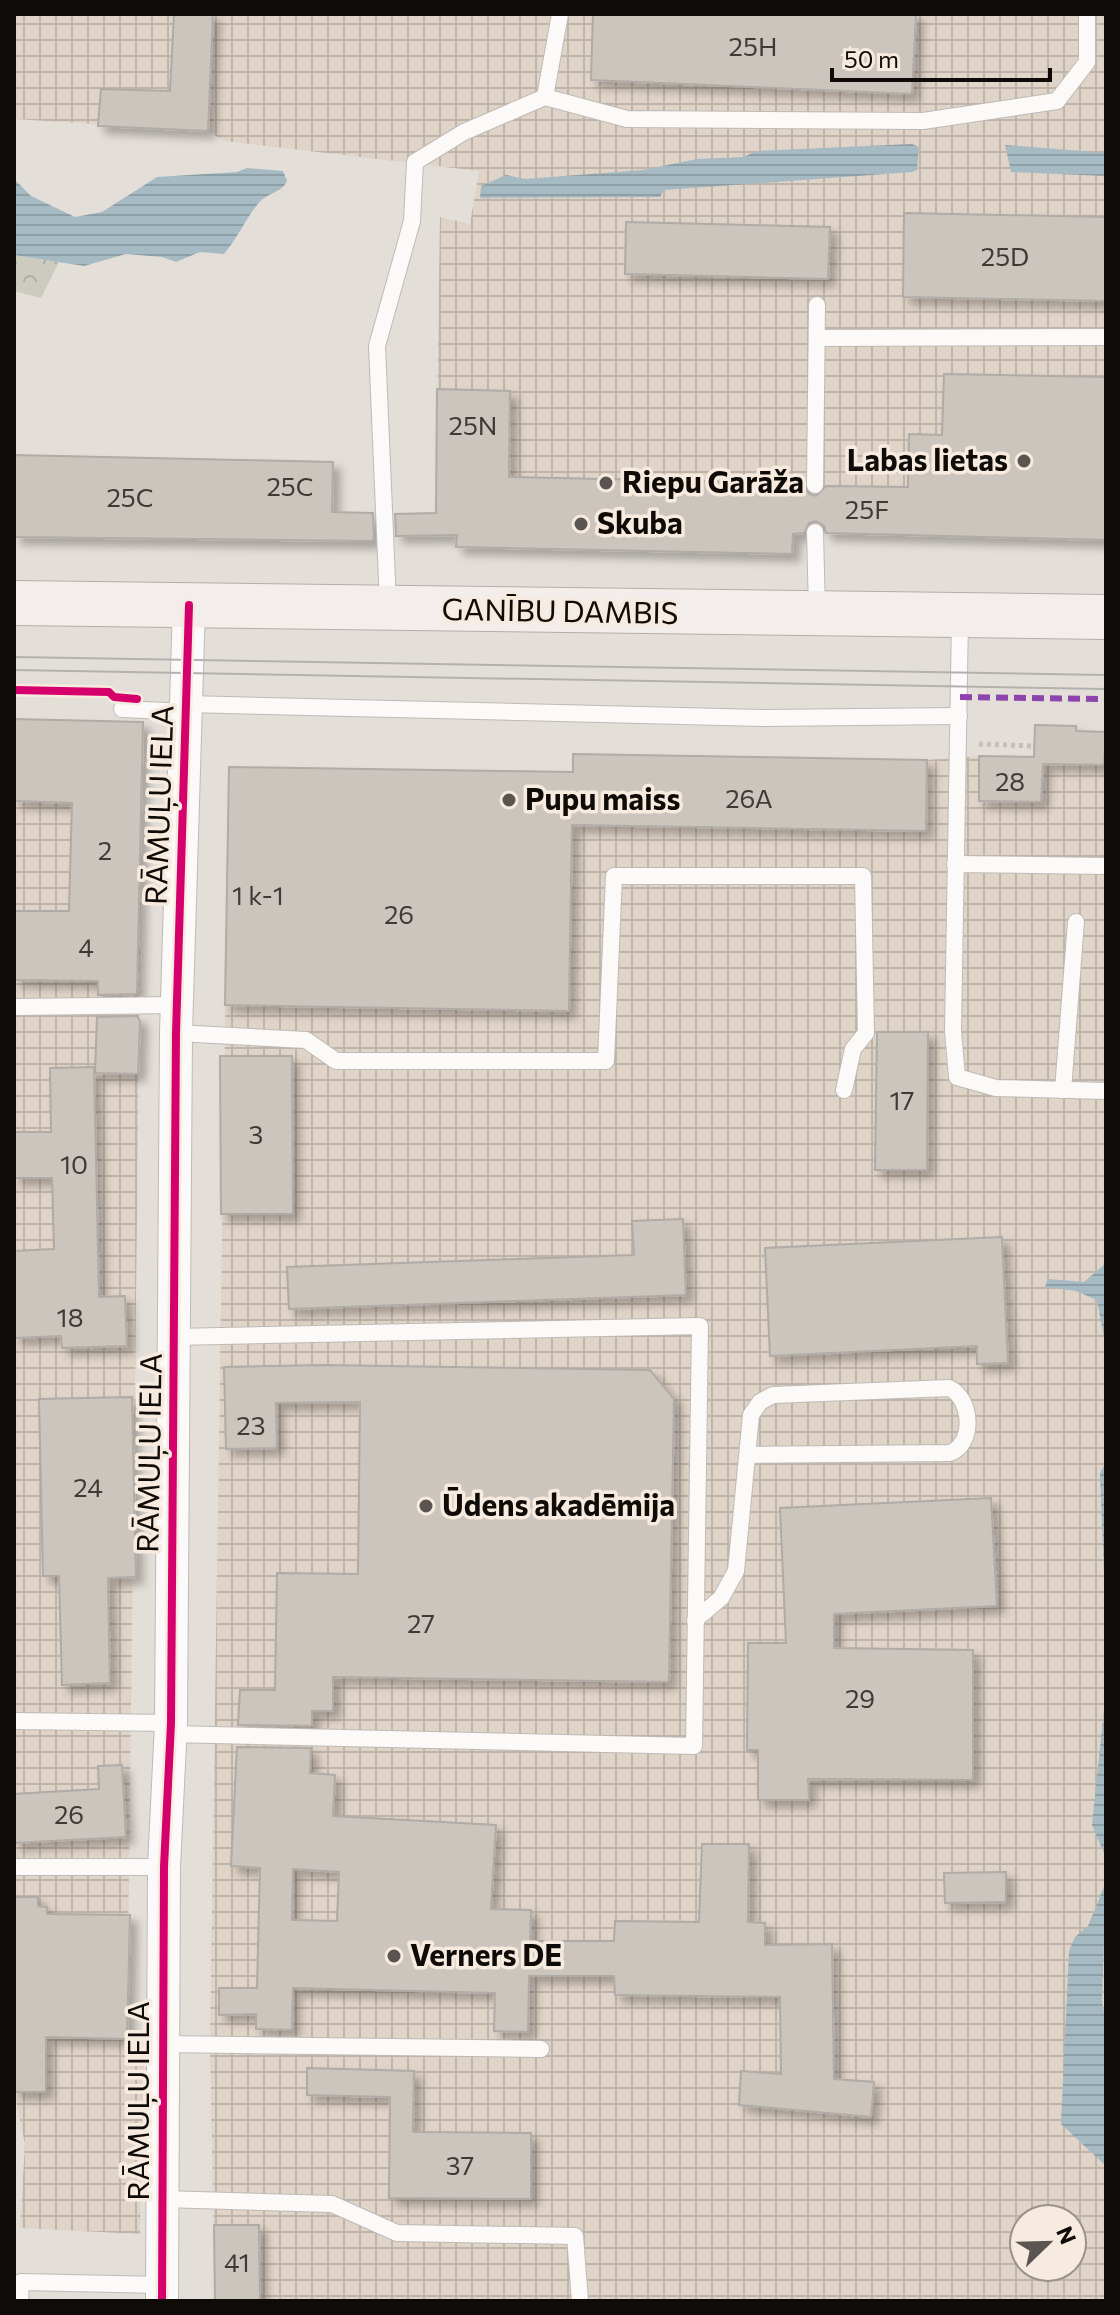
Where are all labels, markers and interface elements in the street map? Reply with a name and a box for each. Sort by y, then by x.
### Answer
house number: 25H [729,30,777,61]
scale bar [832,32,1050,82]
text: 50 m [844,44,899,73]
house number: 25D [981,240,1029,271]
house number: 25N [449,409,497,440]
place label: Labas lietas [847,440,1008,477]
marker: Labas lietas [1015,452,1033,470]
place label: Riepu Garāža [622,462,804,499]
house number: 25C [266,470,314,501]
marker: Riepu Garāža [597,474,615,492]
house number: 25C [106,481,154,512]
house number: 25F [845,493,889,524]
place label: Skuba [597,503,683,540]
marker: Skuba [572,515,590,533]
street label: GANĪBU DAMBIS [441,589,679,630]
street label: RĀMUĻU IELA [136,704,182,905]
house number: 28 [995,765,1025,796]
place label: Pupu maiss [525,779,680,816]
house number: 26A [725,782,773,813]
marker: Pupu maiss [500,791,518,809]
house number: 2 [98,834,112,865]
house number: 1 k-1 [232,879,284,910]
house number: 26 [384,898,414,929]
house number: 4 [78,931,94,962]
house number: 17 [890,1084,914,1115]
house number: 3 [249,1118,263,1149]
house number: 10 [60,1148,88,1179]
house number: 18 [57,1301,83,1332]
street label: RĀMUĻU IELA [127,1353,171,1553]
house number: 23 [236,1409,266,1440]
house number: 24 [73,1471,103,1502]
place label: Ūdens akadēmija [442,1485,675,1522]
marker: Ūdens akadēmija [417,1497,435,1515]
house number: 27 [407,1607,435,1638]
house number: 29 [845,1682,875,1713]
house number: 26 [54,1798,84,1829]
place label: Verners DE [410,1935,562,1972]
marker: Verners DE [385,1947,403,1965]
street label: RĀMUĻU IELA [118,2001,158,2201]
house number: 37 [446,2149,474,2180]
north arrow [1008,2203,1088,2283]
text: N [1051,2222,1083,2248]
house number: 41 [224,2246,250,2277]

